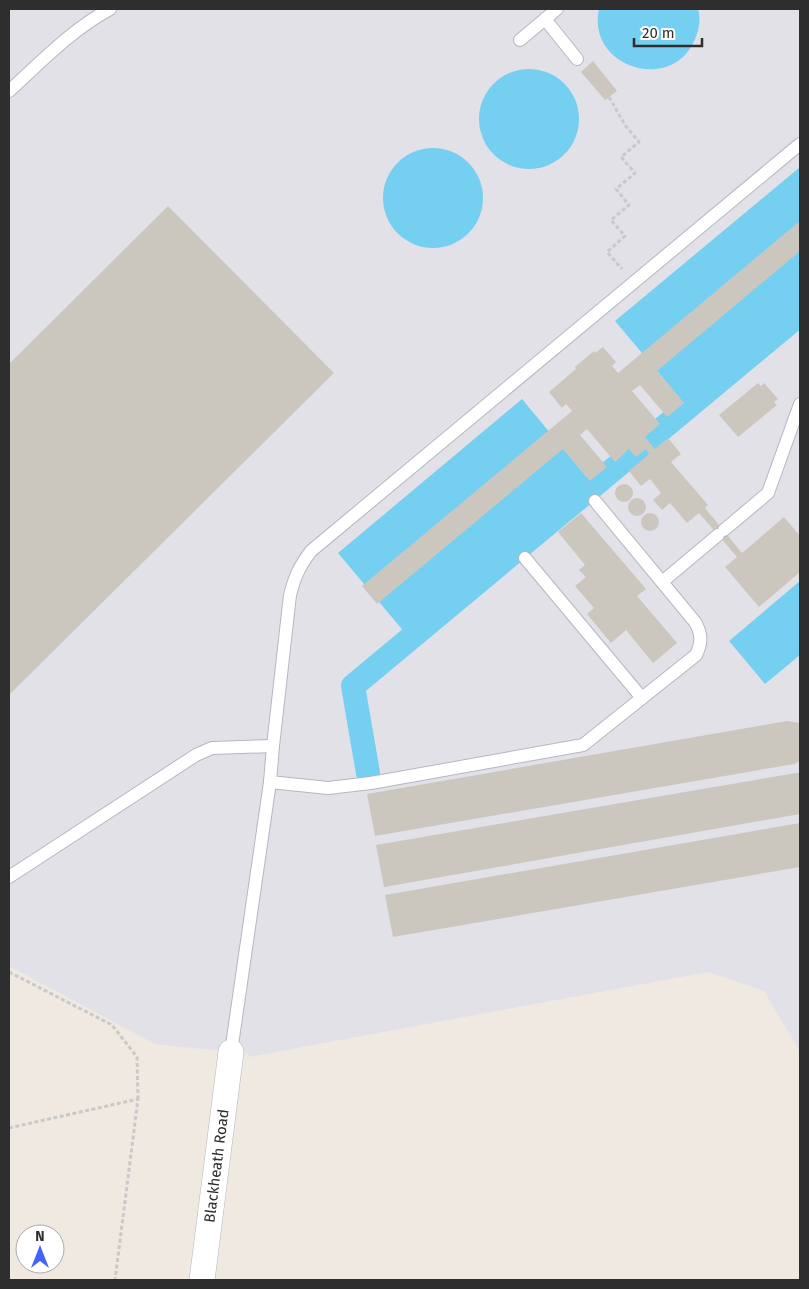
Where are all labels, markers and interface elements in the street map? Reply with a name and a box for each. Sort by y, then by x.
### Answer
scale bar [634,15,702,47]
text: 20 m [642,24,675,42]
street label: Blackheath Road [200,1108,233,1224]
north arrow [15,1224,65,1274]
text: N [35,1228,45,1245]

